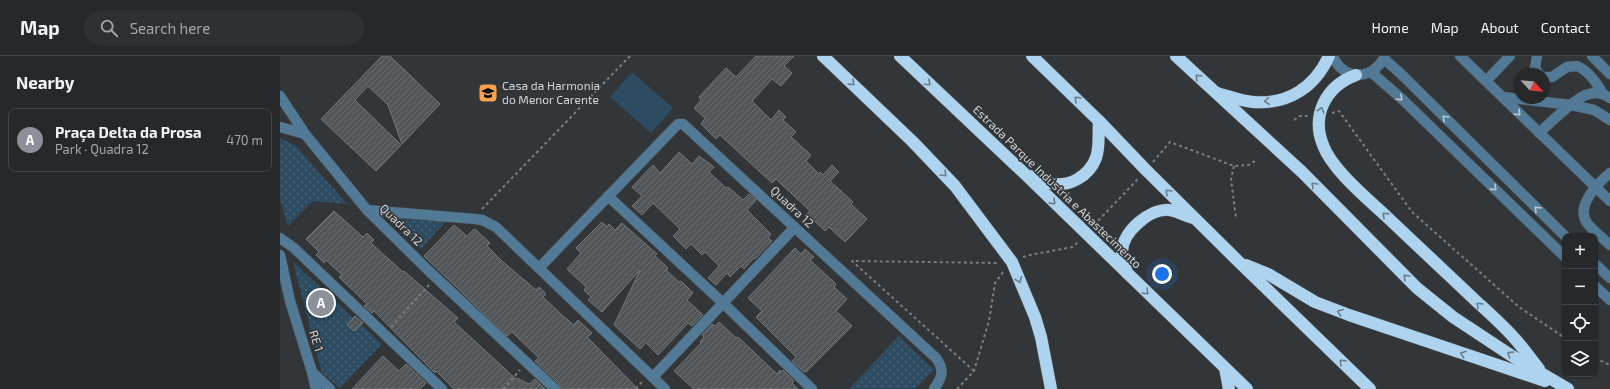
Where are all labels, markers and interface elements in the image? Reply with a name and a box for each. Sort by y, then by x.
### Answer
search box [84,10,364,46]
text: Map [20,16,60,39]
icon: search [98,17,120,39]
text: Search here [130,19,210,37]
text: Home [1372,19,1409,36]
text: Map [1431,19,1459,36]
text: About [1481,19,1519,36]
text: Contact [1541,19,1590,36]
north arrow [1514,68,1550,104]
text: Nearby [16,72,74,92]
one-way arrow [1195,74,1203,82]
place label: Casa da Harmonia do Menor Carente [502,78,600,106]
one-way arrow [847,78,855,86]
one-way arrow [923,78,931,86]
school or university icon: Casa da Harmonia do Menor Carente [477,82,499,104]
one-way arrow [1396,93,1403,100]
one-way arrow [1074,97,1082,104]
one-way arrow [1264,97,1270,106]
street label: Estrada Parque Indústria e Abastecimento [971,102,1145,271]
one-way arrow [1316,107,1325,114]
one-way arrow [1513,108,1521,116]
one-way arrow [1442,115,1450,123]
text: Praça Delta da Prosa [55,123,202,141]
text: A [26,132,34,148]
text: 470 m [226,132,263,148]
text: Park · Quadra 12 [55,141,149,157]
one-way arrow [939,169,947,177]
one-way arrow [1311,182,1319,190]
street label: Quadra 12 [768,183,817,231]
one-way arrow [1489,183,1497,191]
one-way arrow [1165,189,1173,197]
one-way arrow [1048,197,1056,204]
street label: Quadra 12 [377,201,426,249]
one-way arrow [1534,206,1542,214]
one-way arrow [1382,212,1390,220]
map controls [1562,233,1598,377]
button: + [1562,233,1598,269]
your location [1152,264,1172,284]
button: − [1562,269,1598,305]
one-way arrow [1403,274,1411,282]
one-way arrow [1015,276,1023,283]
one-way arrow [1141,287,1149,295]
pin: A [308,288,334,318]
one-way arrow [1476,302,1484,309]
button: locate [1562,305,1598,341]
one-way arrow [1337,309,1345,317]
street label: RE 1 [307,328,327,353]
button: layers [1562,341,1598,377]
one-way arrow [1460,350,1467,358]
one-way arrow [1507,352,1514,359]
one-way arrow [1339,359,1347,367]

